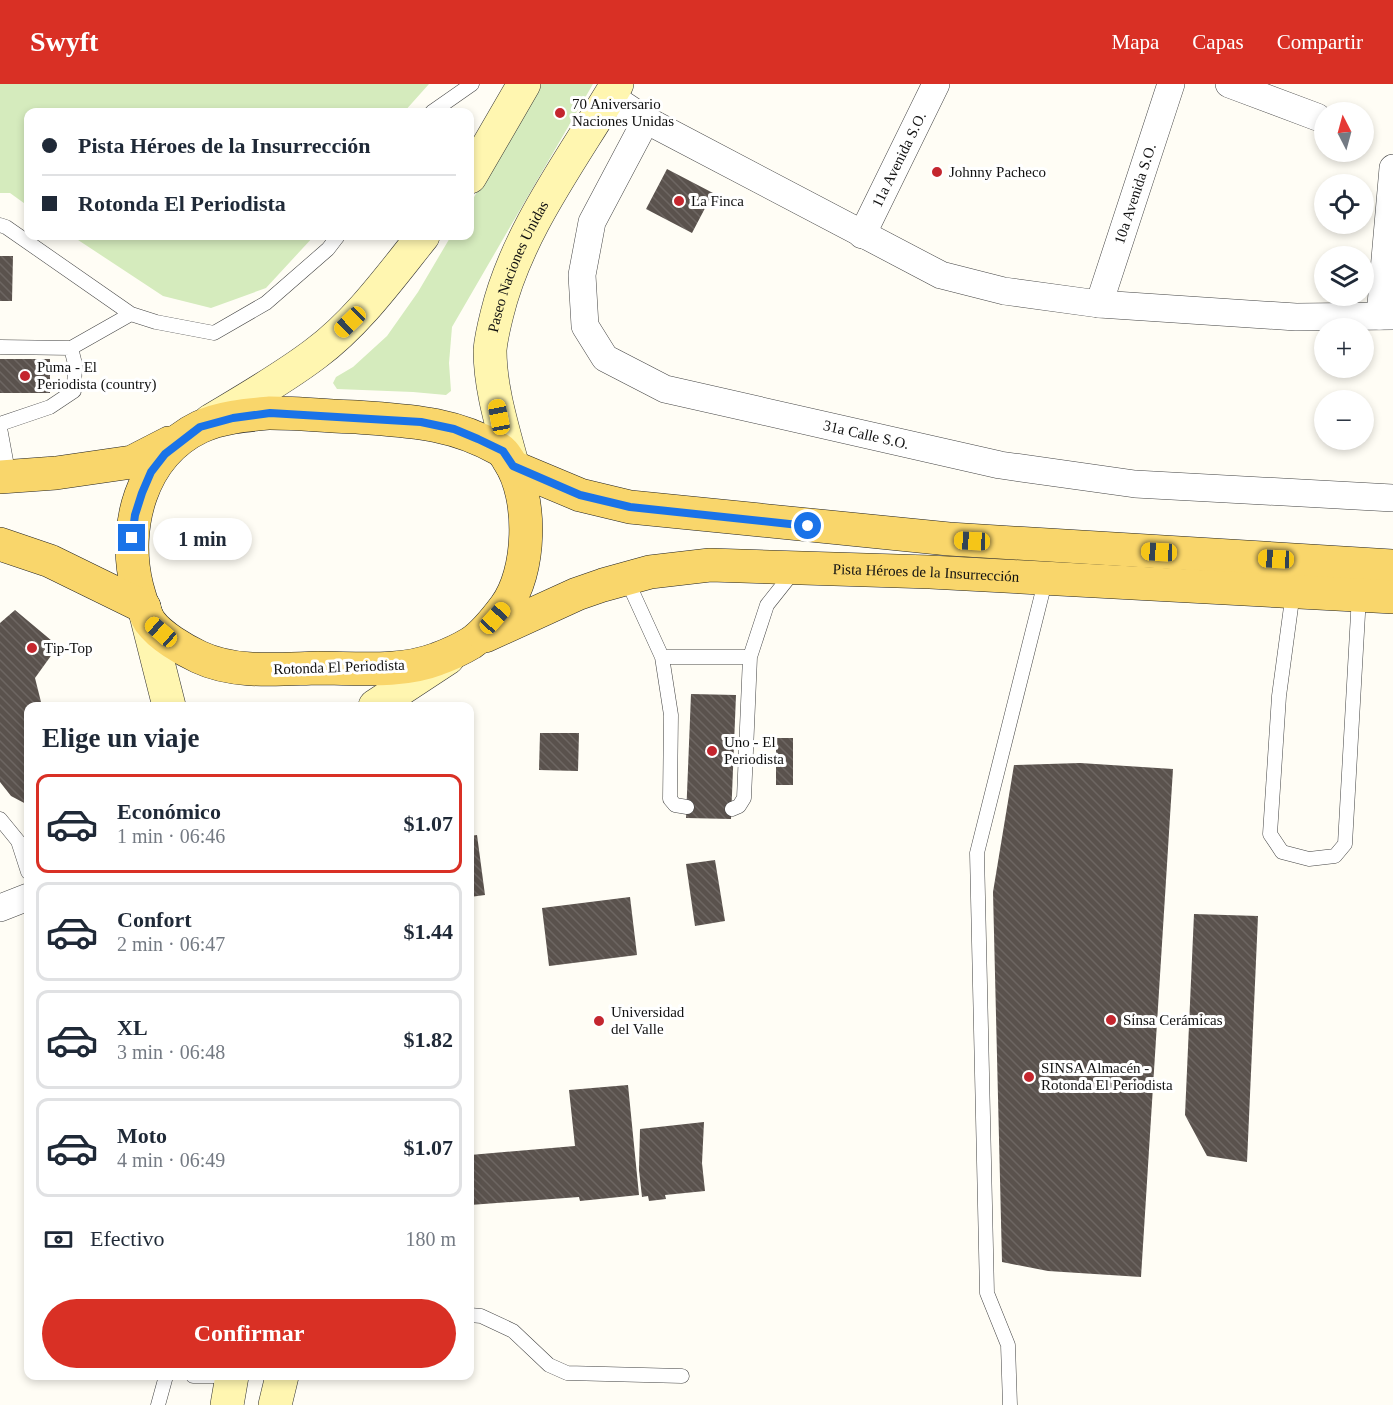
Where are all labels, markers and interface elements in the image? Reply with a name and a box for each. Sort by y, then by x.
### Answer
text: Swyft [30,26,98,57]
text: Mapa [1112,30,1159,54]
text: Capas [1192,30,1244,54]
text: Compartir [1277,30,1363,54]
place label: 70 Aniversario Naciones Unidas [572,96,674,129]
north arrow [1314,102,1374,162]
map controls [1314,102,1374,450]
marker: 70 Aniversario Naciones Unidas [553,106,567,120]
street label: 11a Avenida S.O. [869,109,929,210]
text: Pista Héroes de la Insurrección [78,133,371,158]
street label: 10a Avenida S.O. [1111,141,1159,246]
place label: Johnny Pacheco [949,164,1046,180]
marker: Johnny Pacheco [930,165,944,179]
button: locate [1314,174,1374,234]
text: Rotonda El Periodista [78,191,286,216]
place label: La Finca [691,193,744,209]
marker: La Finca [672,194,686,208]
street label: Paseo Naciones Unidas [485,198,552,334]
button: layers [1314,246,1374,306]
car [331,303,369,341]
button: + [1314,318,1374,378]
place label: Puma - El Periodista (country) [37,359,157,393]
marker: Puma - El Periodista (country) [18,369,32,383]
button: − [1314,390,1374,450]
car [487,398,511,436]
street label: 31a Calle S.O. [822,417,911,452]
route start [794,512,821,539]
callout: 1 min [153,517,252,559]
route end [118,524,145,551]
text: 1 min [178,528,227,550]
car [954,531,990,551]
car [1141,542,1177,562]
car [1258,549,1294,569]
street label: Pista Héroes de la Insurrección [832,561,1020,585]
car [476,599,514,637]
car [142,613,180,651]
place label: Tip-Top [44,640,92,656]
marker: Tip-Top [25,641,39,655]
street label: Rotonda El Periodista [273,657,405,677]
text: Elige un viaje [42,723,200,753]
place label: Uno - El Periodista [724,734,784,767]
marker: Uno - El Periodista [705,744,719,758]
icon: car [45,797,99,851]
text: Económico [117,799,221,824]
text: $1.07 [404,811,453,836]
text: 1 min · 06:46 [117,825,225,847]
icon: car [45,905,99,959]
text: Confort [117,907,192,932]
text: $1.44 [404,919,453,944]
text: 2 min · 06:47 [117,933,225,955]
place label: Universidad del Valle [611,1004,685,1037]
place label: Sinsa Cerámicas [1123,1012,1223,1028]
icon: car [45,1013,99,1067]
marker: Sinsa Cerámicas [1104,1013,1118,1027]
marker: Universidad del Valle [592,1014,606,1028]
text: XL [117,1015,148,1040]
text: $1.82 [404,1027,453,1052]
text: 3 min · 06:48 [117,1041,225,1063]
place label: SINSA Almacén - Rotonda El Periodista [1041,1060,1173,1093]
marker: SINSA Almacén - Rotonda El Periodista [1022,1070,1036,1084]
icon: car [45,1121,99,1175]
text: Moto [117,1123,167,1148]
text: $1.07 [404,1135,453,1160]
text: 4 min · 06:49 [117,1149,225,1171]
icon: cash [42,1223,75,1256]
text: Efectivo [90,1226,165,1251]
text: 180 m [405,1228,456,1250]
button: Confirmar [42,1299,456,1368]

